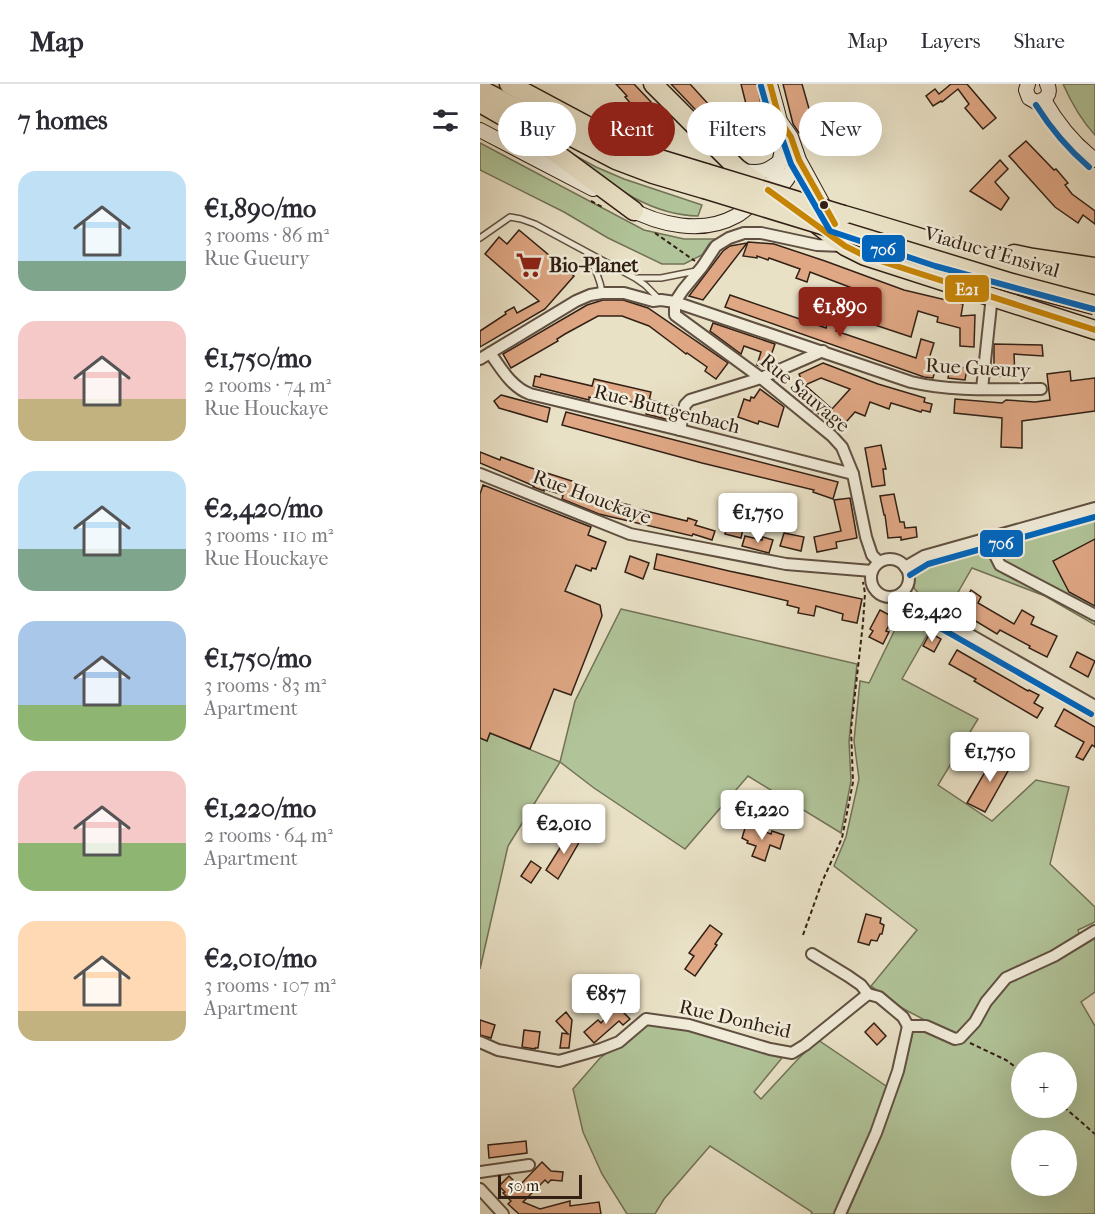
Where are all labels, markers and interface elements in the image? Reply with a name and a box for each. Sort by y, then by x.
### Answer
text: Map [30,25,84,58]
text: Map [847,29,888,53]
text: Layers [921,29,980,53]
text: Share [1013,29,1065,53]
chip: Buy [498,102,576,156]
chip: Rent [588,102,675,156]
chip: Filters [687,102,787,156]
chip: New [799,102,882,156]
icon: filters [429,104,462,137]
text: 7 homes [18,105,108,136]
text: €1,890/mo [204,193,316,224]
icon: home [66,195,138,267]
unlabelled marker [818,199,830,211]
street label: Viaduc d’Ensival [921,221,1063,282]
text: 3 rooms · 86 m² [204,224,329,247]
line badge: 706 [861,234,906,263]
text: 706 [869,240,896,259]
text: Rue Gueury [204,247,309,270]
supermarket icon: Bio-Planet [514,250,544,280]
place label: Bio-Planet [549,254,639,277]
line badge: E21 [944,274,990,303]
text: E21 [955,280,979,299]
pin: €1,890 [791,287,889,338]
text: €1,890 [813,295,867,318]
text: €1,750/mo [204,343,312,374]
icon: home [66,345,138,417]
street label: Rue Sauvage [756,349,855,437]
street label: Rue Gueury [925,354,1033,382]
text: 2 rooms · 74 m² [204,374,331,397]
street label: Rue Buttgenbach [591,380,743,438]
text: Rue Houckaye [204,397,328,420]
street label: Rue Houckaye [530,465,654,529]
text: €2,420/mo [204,493,323,524]
pin: €1,750 [709,493,807,544]
icon: home [66,495,138,567]
text: €1,750 [732,501,784,524]
text: 3 rooms · 110 m² [204,524,333,547]
line badge: 706 [979,529,1024,558]
text: 706 [987,534,1014,553]
text: Rue Houckaye [204,547,328,570]
pin: €2,420 [883,592,981,643]
text: €2,420 [902,600,962,623]
text: €1,750/mo [204,643,312,674]
icon: home [66,645,138,717]
text: 3 rooms · 83 m² [204,674,327,697]
text: Apartment [204,697,298,720]
pin: €1,750 [941,732,1039,783]
text: €1,750 [964,740,1016,763]
pin: €1,220 [713,790,811,841]
text: €1,220/mo [204,793,316,824]
icon: home [66,795,138,867]
text: €1,220 [735,798,789,821]
pin: €2,010 [515,804,613,855]
text: €2,010 [536,812,592,835]
text: 2 rooms · 64 m² [204,824,333,847]
text: Apartment [204,847,298,870]
text: €2,010/mo [204,943,317,974]
icon: home [66,945,138,1017]
text: 3 rooms · 107 m² [204,974,336,997]
pin: €857 [570,974,642,1025]
text: €857 [586,982,626,1005]
street label: Rue Donheid [677,995,794,1043]
text: Apartment [204,997,298,1020]
map controls [1011,1052,1077,1196]
button: + [1011,1052,1077,1118]
button: − [1011,1130,1077,1196]
scale bar [498,1172,582,1200]
text: 50 m [507,1176,539,1195]

